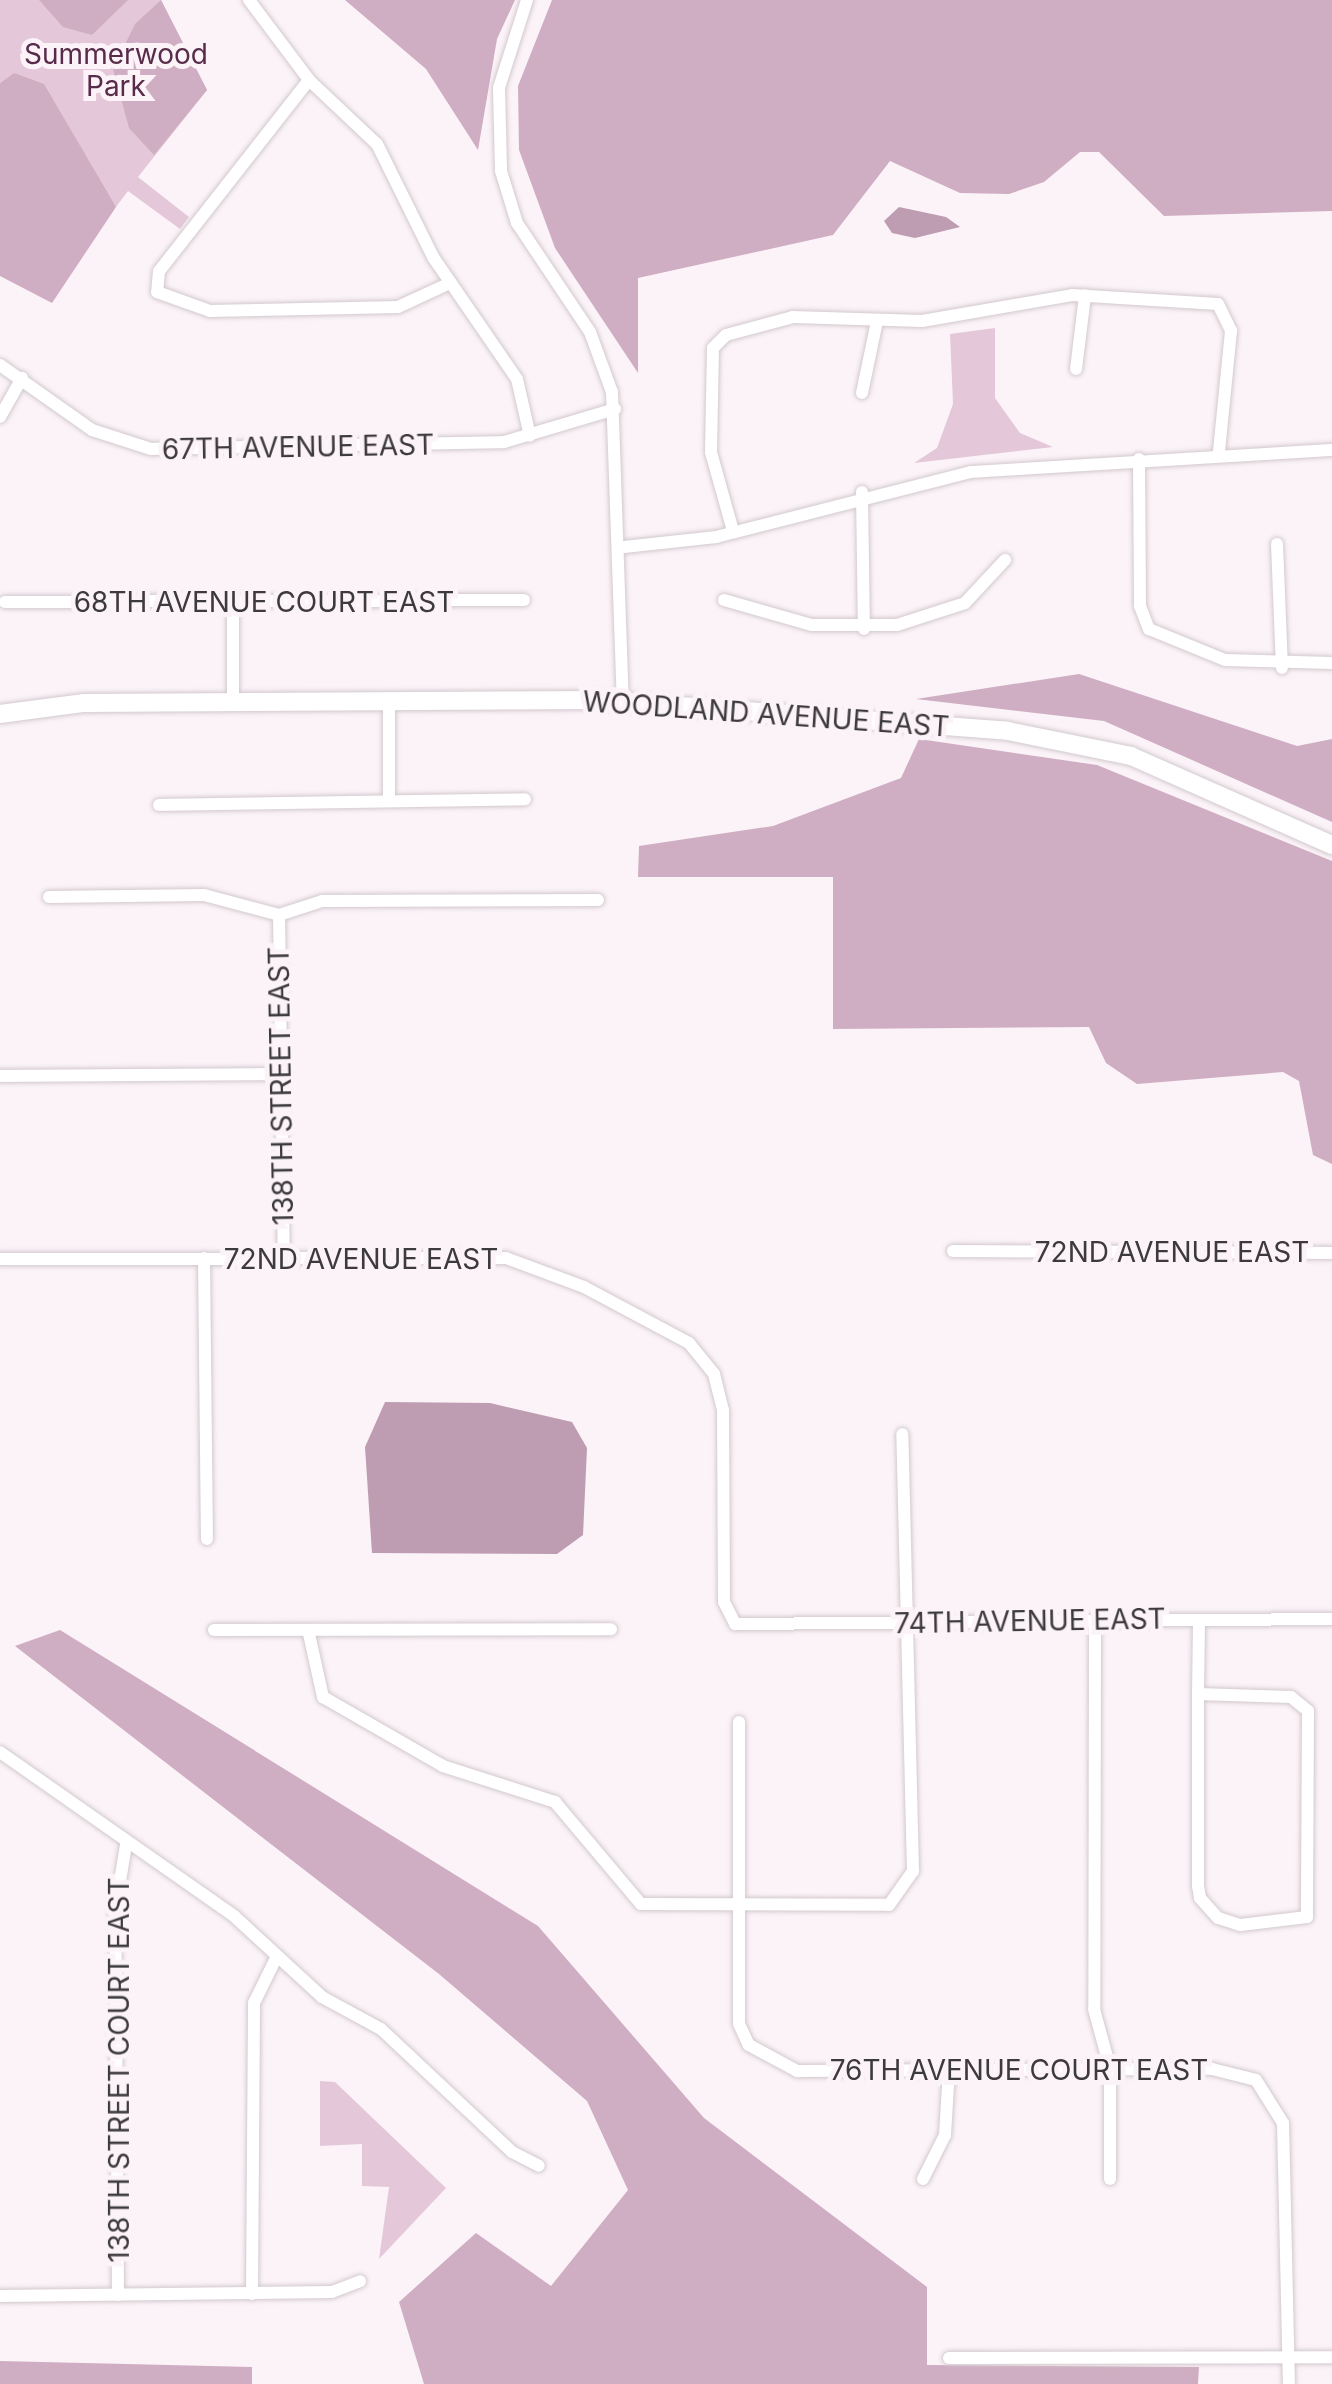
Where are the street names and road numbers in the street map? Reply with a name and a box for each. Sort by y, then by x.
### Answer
street label: 67TH AVENUE EAST [162,428,434,466]
street label: 68TH AVENUE COURT EAST [74,585,454,619]
street label: WOODLAND AVENUE EAST [582,684,950,744]
street label: 138TH STREET EAST [262,946,300,1226]
street label: 72ND AVENUE EAST [1035,1235,1309,1269]
street label: 72ND AVENUE EAST [224,1242,498,1276]
street label: 74TH AVENUE EAST [894,1602,1166,1640]
street label: 138TH STREET COURT EAST [102,1877,136,2263]
street label: 76TH AVENUE COURT EAST [830,2053,1208,2087]

